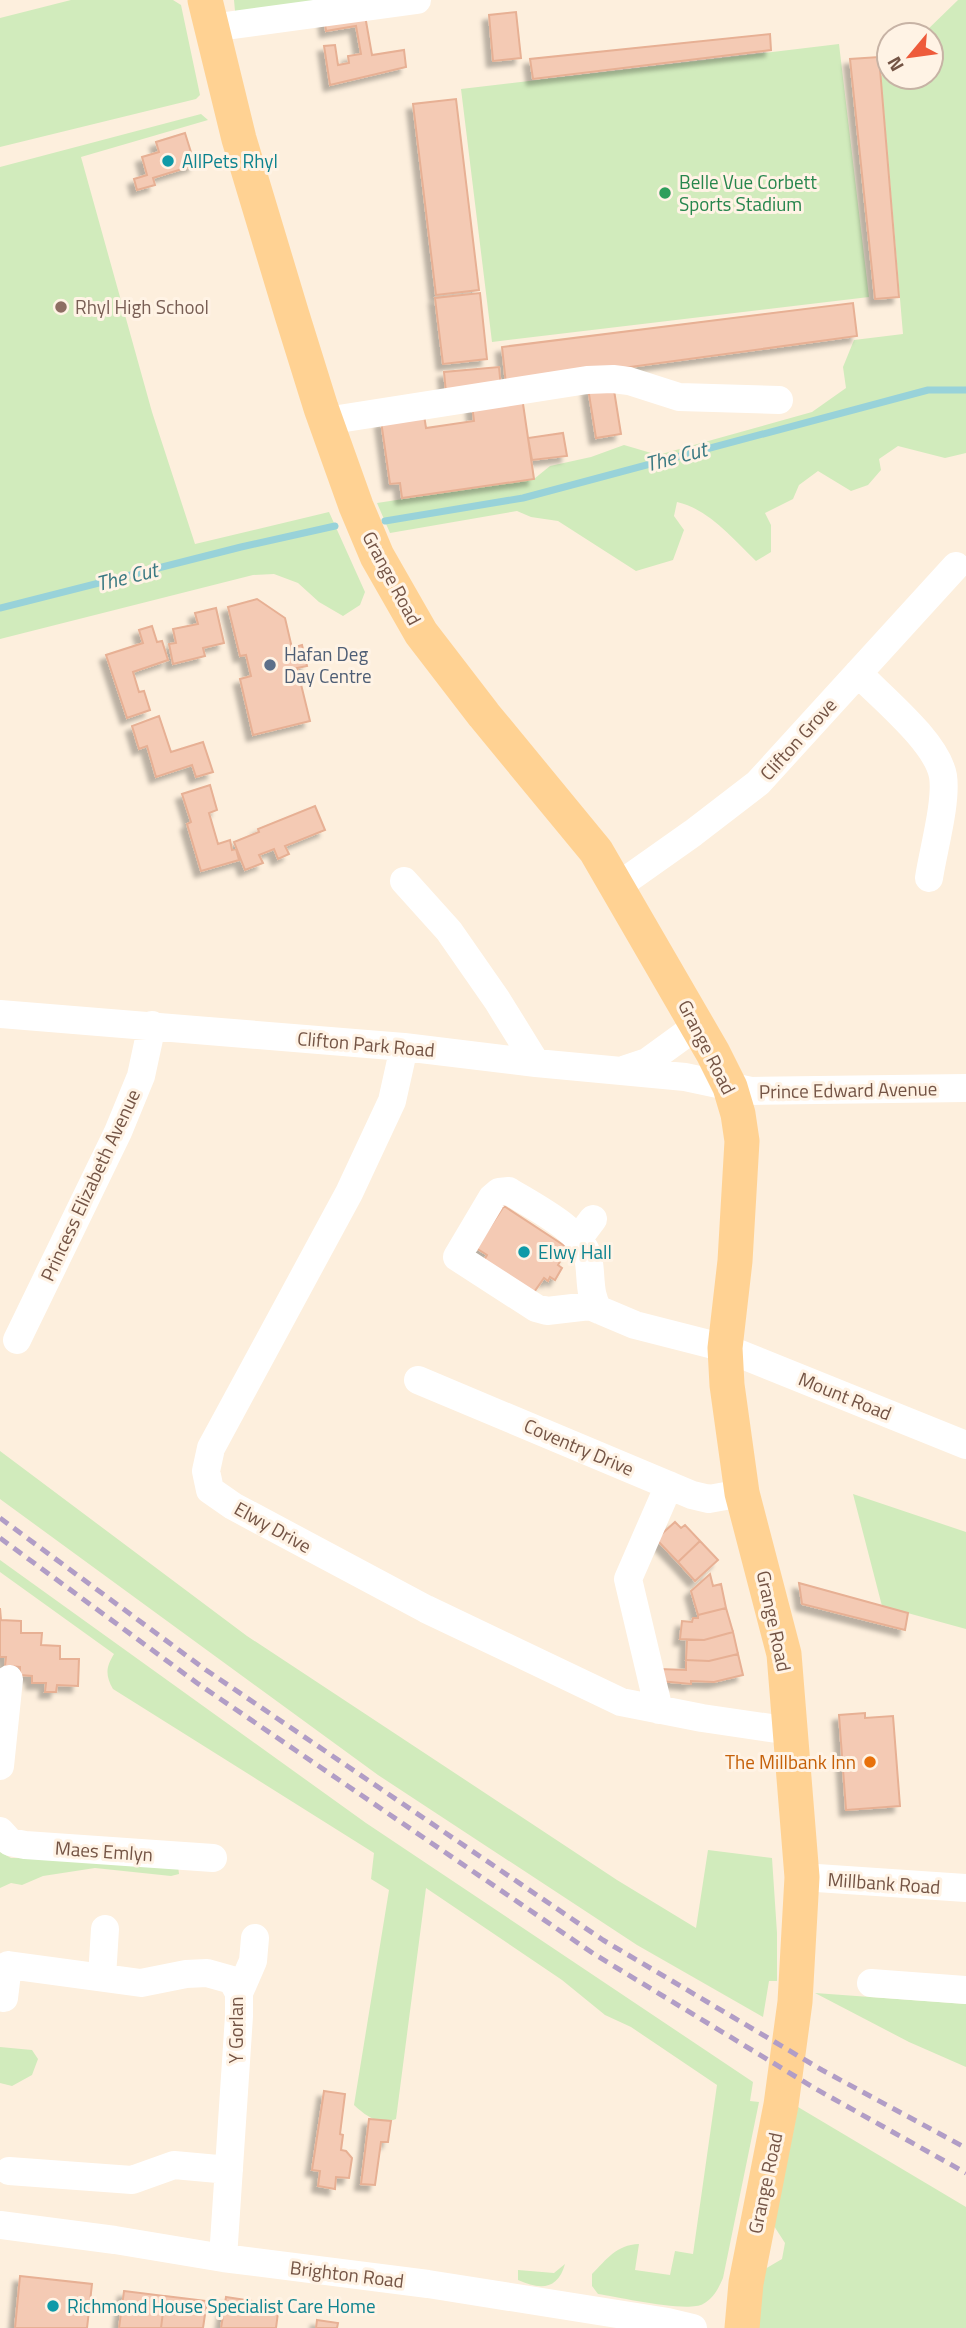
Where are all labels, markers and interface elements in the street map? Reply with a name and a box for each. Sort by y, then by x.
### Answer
north arrow [875,21,945,91]
text: N [879,52,911,77]
place label: AllPets Rhyl [182,146,278,175]
marker: AllPets Rhyl [160,153,176,169]
place label: Belle Vue Corbett Sports Stadium [679,167,817,218]
marker: Belle Vue Corbett Sports Stadium [657,185,673,201]
place label: Rhyl High School [75,292,209,321]
marker: Rhyl High School [53,299,69,315]
water label: The Cut [642,432,712,480]
street label: Grange Road [356,526,429,630]
water label: The Cut [93,552,163,599]
place label: Hafan Deg Day Centre [284,639,372,690]
marker: Hafan Deg Day Centre [262,657,278,673]
street label: Clifton Grove [752,691,843,787]
street label: Grange Road [671,994,744,1099]
street label: Clifton Park Road [296,1023,436,1064]
street label: Prince Edward Avenue [759,1073,937,1106]
street label: Princess Elizabeth Avenue [32,1084,147,1286]
place label: Elwy Hall [538,1237,612,1266]
marker: Elwy Hall [516,1244,532,1260]
street label: Mount Road [794,1364,896,1427]
street label: Coventry Drive [520,1410,639,1483]
street label: Elwy Drive [229,1493,317,1560]
street label: Grange Road [750,1568,799,1674]
place label: The Millbank Inn [725,1747,856,1776]
marker: The Millbank Inn [862,1754,878,1770]
street label: Maes Emlyn [54,1833,154,1868]
street label: Millbank Road [827,1864,941,1901]
street label: Y Gorlan [221,1997,250,2063]
street label: Grange Road [740,2130,789,2236]
street label: Brighton Road [288,2252,406,2295]
place label: Richmond House Specialist Care Home [67,2291,376,2320]
marker: Richmond House Specialist Care Home [45,2298,61,2314]

